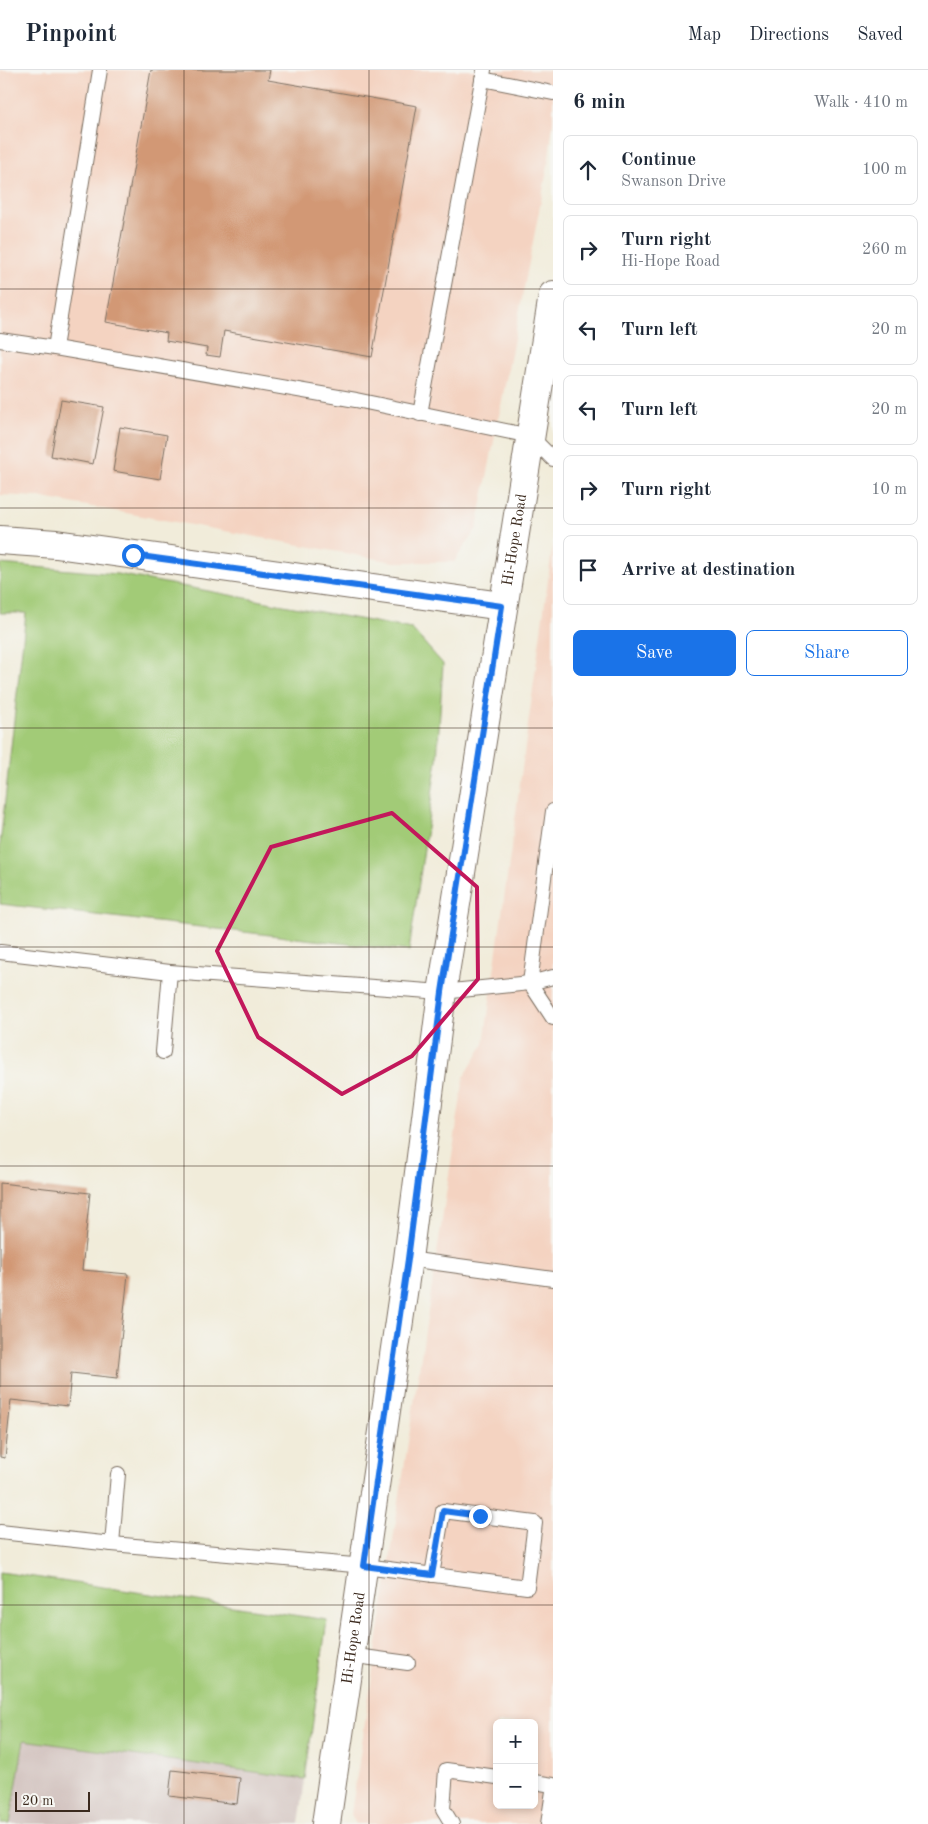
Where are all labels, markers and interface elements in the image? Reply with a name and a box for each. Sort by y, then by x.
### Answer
text: Pinpoint [25,23,117,47]
text: Map [688,26,721,44]
text: Directions [749,26,829,44]
text: Saved [857,26,903,44]
text: 6 min [573,92,626,113]
text: Walk · 410 m [813,95,908,111]
text: Continue [621,151,696,170]
icon: ahead [574,156,602,184]
text: 100 m [862,162,907,178]
text: Swanson Drive [621,174,726,190]
text: Turn right [621,231,711,250]
icon: right [574,236,602,264]
text: 260 m [862,242,907,258]
text: Hi-Hope Road [621,254,720,270]
icon: left [574,316,602,344]
text: Turn left [621,321,698,340]
text: 20 m [871,322,907,338]
icon: left [574,396,602,424]
text: Turn left [621,401,698,420]
text: 20 m [871,402,907,418]
icon: right [574,476,602,504]
text: Turn right [621,481,711,500]
text: 10 m [871,482,907,498]
street label: Hi-Hope Road [501,493,530,587]
route start [122,544,145,567]
icon: arrive [574,556,602,584]
text: Arrive at destination [621,561,795,580]
button: Save [573,630,736,676]
button: Share [746,630,908,676]
route end [469,1505,492,1528]
street label: Hi-Hope Road [340,1591,369,1685]
map controls [493,1719,538,1809]
button: + [493,1719,538,1764]
button: − [493,1764,538,1809]
scale bar [15,1789,90,1812]
text: 20 m [22,1794,53,1808]

